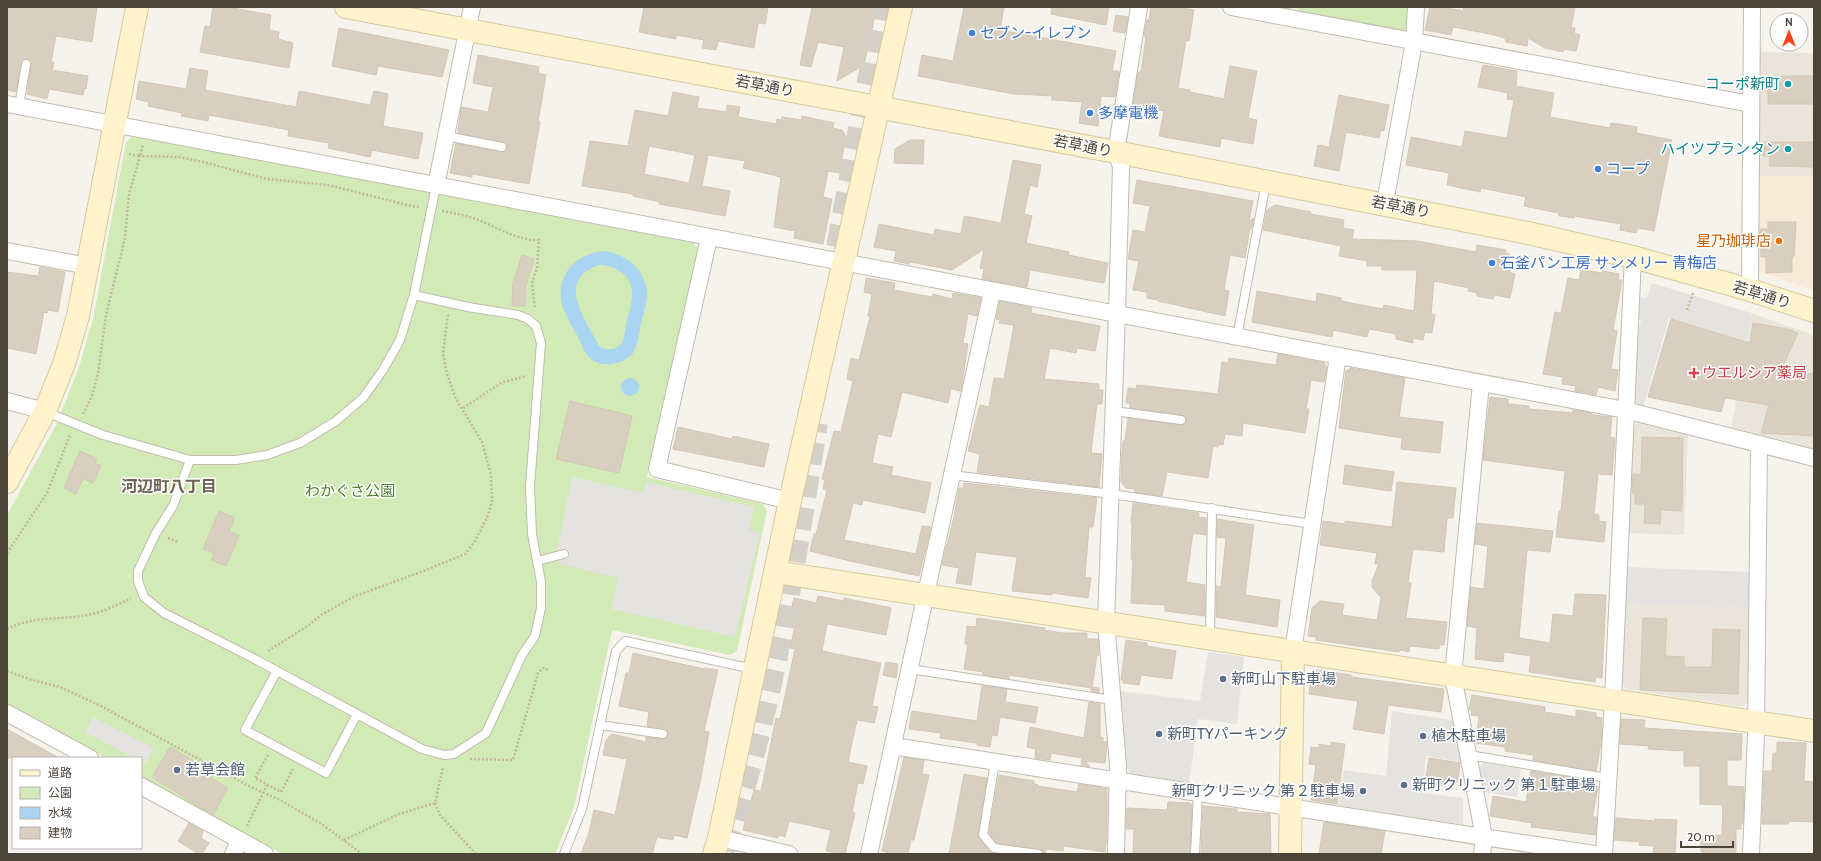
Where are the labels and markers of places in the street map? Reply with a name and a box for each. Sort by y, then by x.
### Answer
place label: セブン-イレブン [980,24,1091,42]
marker: セブン-イレブン [967,28,977,38]
place label: コーポ新町 [1705,75,1780,93]
marker: コーポ新町 [1783,79,1793,89]
place label: 多摩電機 [1098,104,1158,122]
marker: 多摩電機 [1085,108,1095,118]
place label: ハイツプランタン [1660,140,1780,158]
marker: ハイツプランタン [1783,144,1793,154]
place label: コープ [1606,160,1650,178]
marker: コープ [1593,164,1603,174]
place label: 星乃珈琲店 [1696,232,1771,250]
marker: 星乃珈琲店 [1774,236,1784,246]
place label: 石釜パン工房 サンメリー 青梅店 [1500,254,1717,272]
marker: 石釜パン工房 サンメリー 青梅店 [1487,258,1497,268]
place label: ウエルシア薬局 [1702,364,1807,382]
marker: ウエルシア薬局 [1689,368,1699,378]
place label: 新町山下駐車場 [1231,670,1336,688]
marker: 新町山下駐車場 [1218,674,1228,684]
place label: 新町TYパーキング [1167,725,1288,743]
place label: 植木駐車場 [1431,727,1506,745]
marker: 新町TYパーキング [1154,729,1164,739]
marker: 植木駐車場 [1418,731,1428,741]
place label: 若草会館 [185,761,245,779]
marker: 若草会館 [172,765,182,775]
place label: 新町クリニック 第１駐車場 [1412,776,1595,794]
marker: 新町クリニック 第１駐車場 [1399,780,1409,790]
place label: 新町クリニック 第２駐車場 [1172,782,1355,800]
marker: 新町クリニック 第２駐車場 [1358,786,1368,796]

